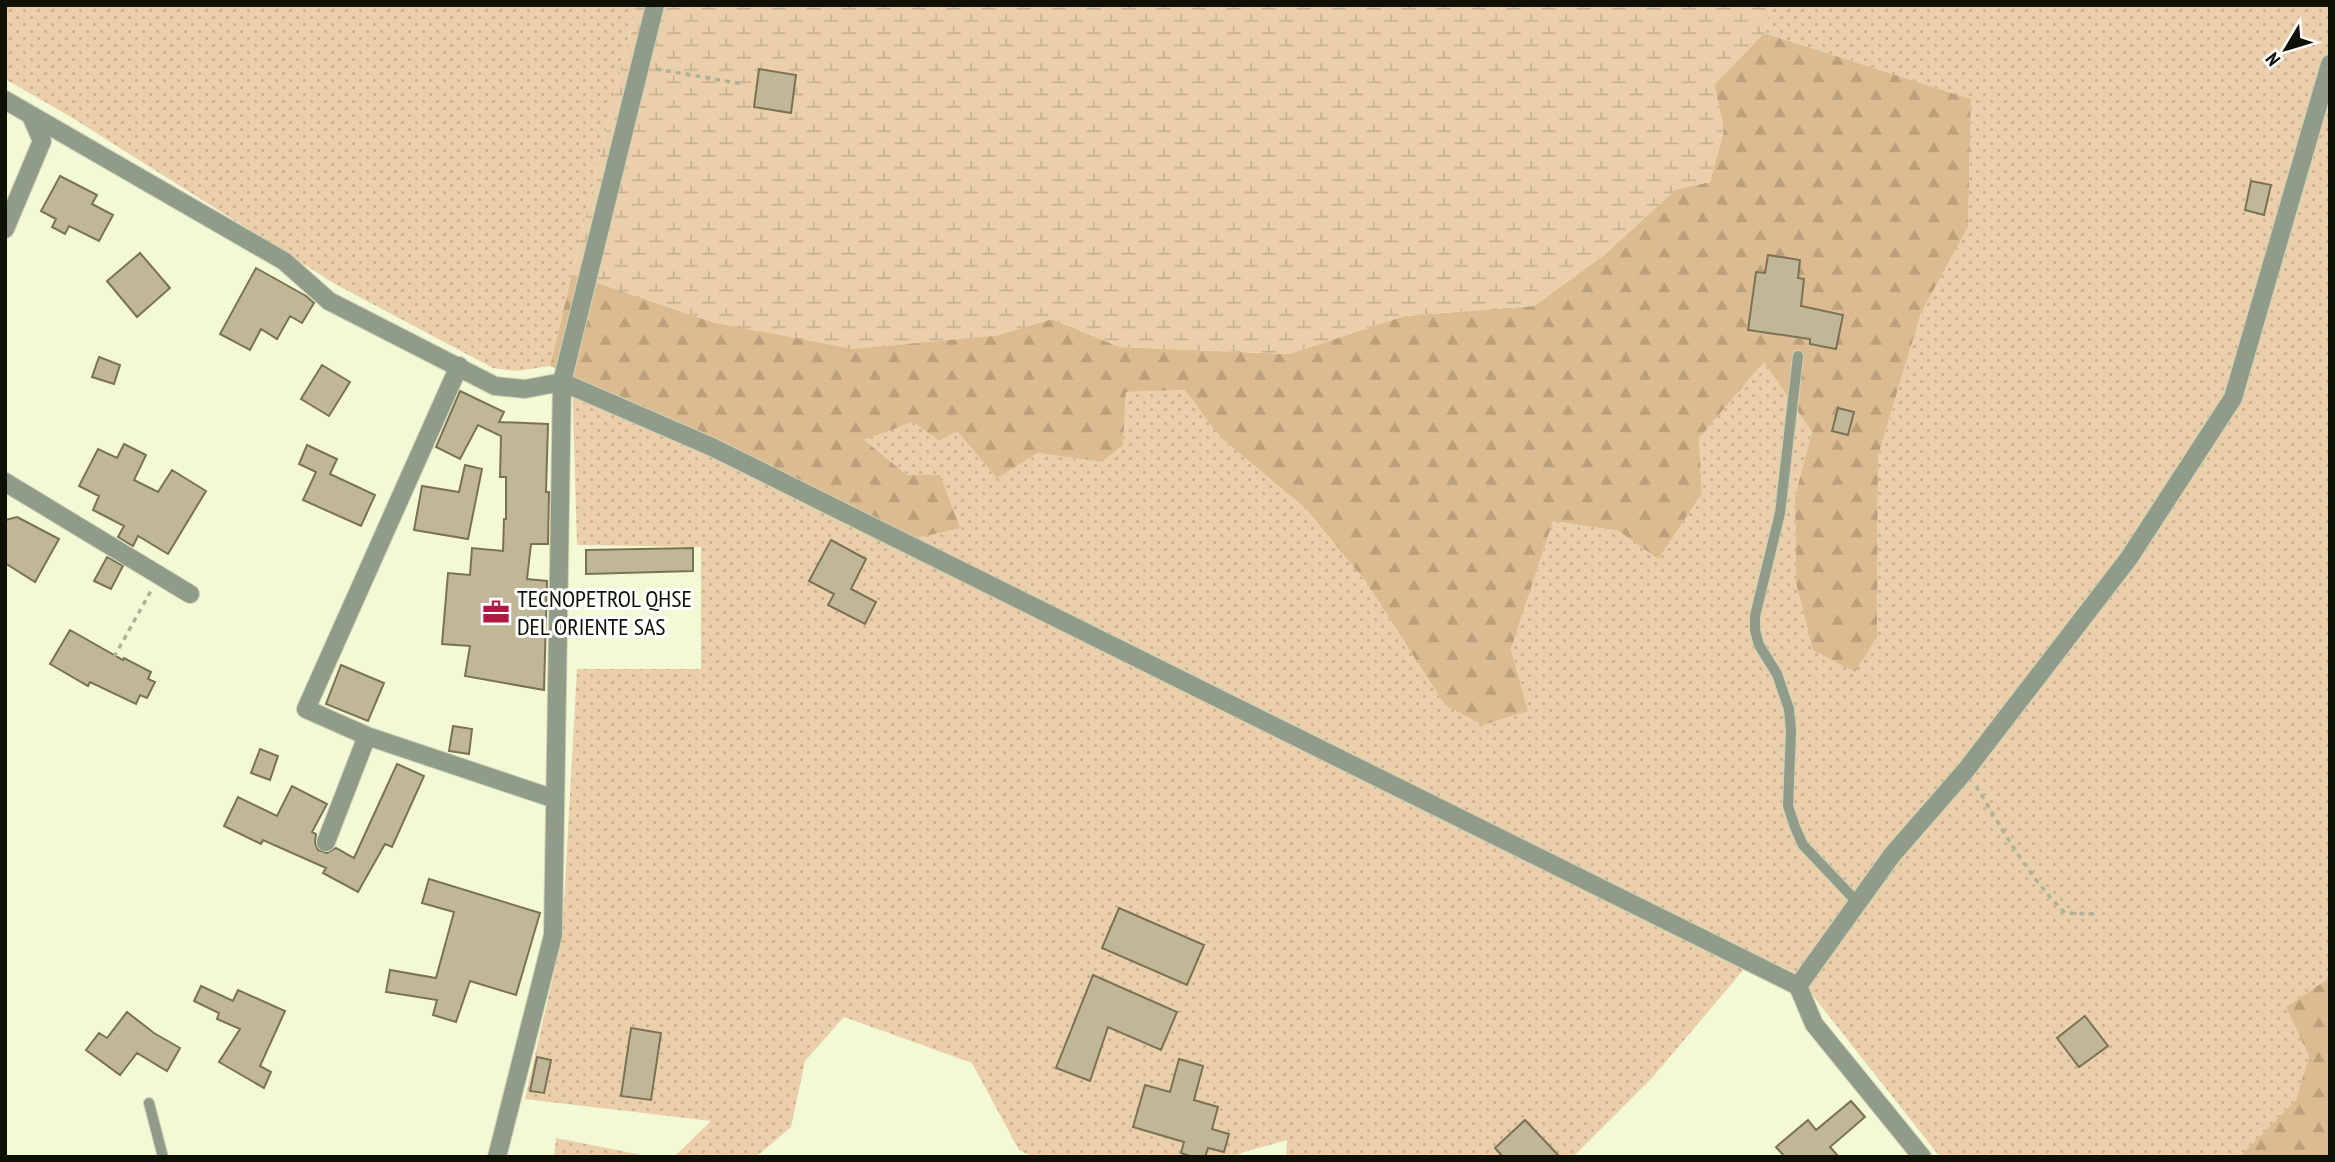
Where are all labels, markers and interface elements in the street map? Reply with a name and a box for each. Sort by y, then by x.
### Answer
north arrow [2251,14,2321,84]
text: N [2260,48,2285,71]
place label: TECNOPETROL QHSE DEL ORIENTE SAS [517,583,692,642]
office icon: TECNOPETROL QHSE DEL ORIENTE SAS [481,597,511,627]

